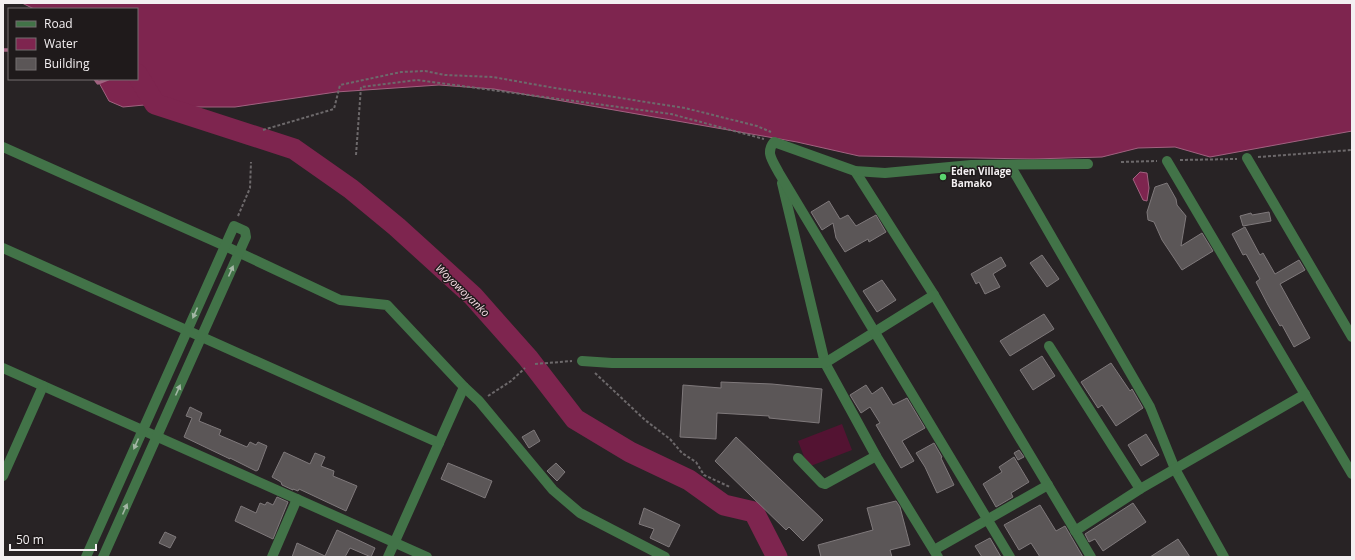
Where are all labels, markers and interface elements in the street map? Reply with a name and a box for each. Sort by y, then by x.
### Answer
legend [8,8,138,80]
text: Road [44,15,73,32]
text: Water [44,35,78,52]
text: Building [44,55,90,72]
place label: Eden Village Bamako [951,164,1011,190]
marker: Eden Village Bamako [938,172,948,182]
water label: Woyowoyanko [433,260,493,320]
one-way arrow [228,266,234,277]
one-way arrow [192,307,198,319]
one-way arrow [175,384,181,396]
one-way arrow [133,439,139,451]
one-way arrow [122,503,128,514]
scale bar [10,526,96,552]
text: 50 m [16,531,44,548]

